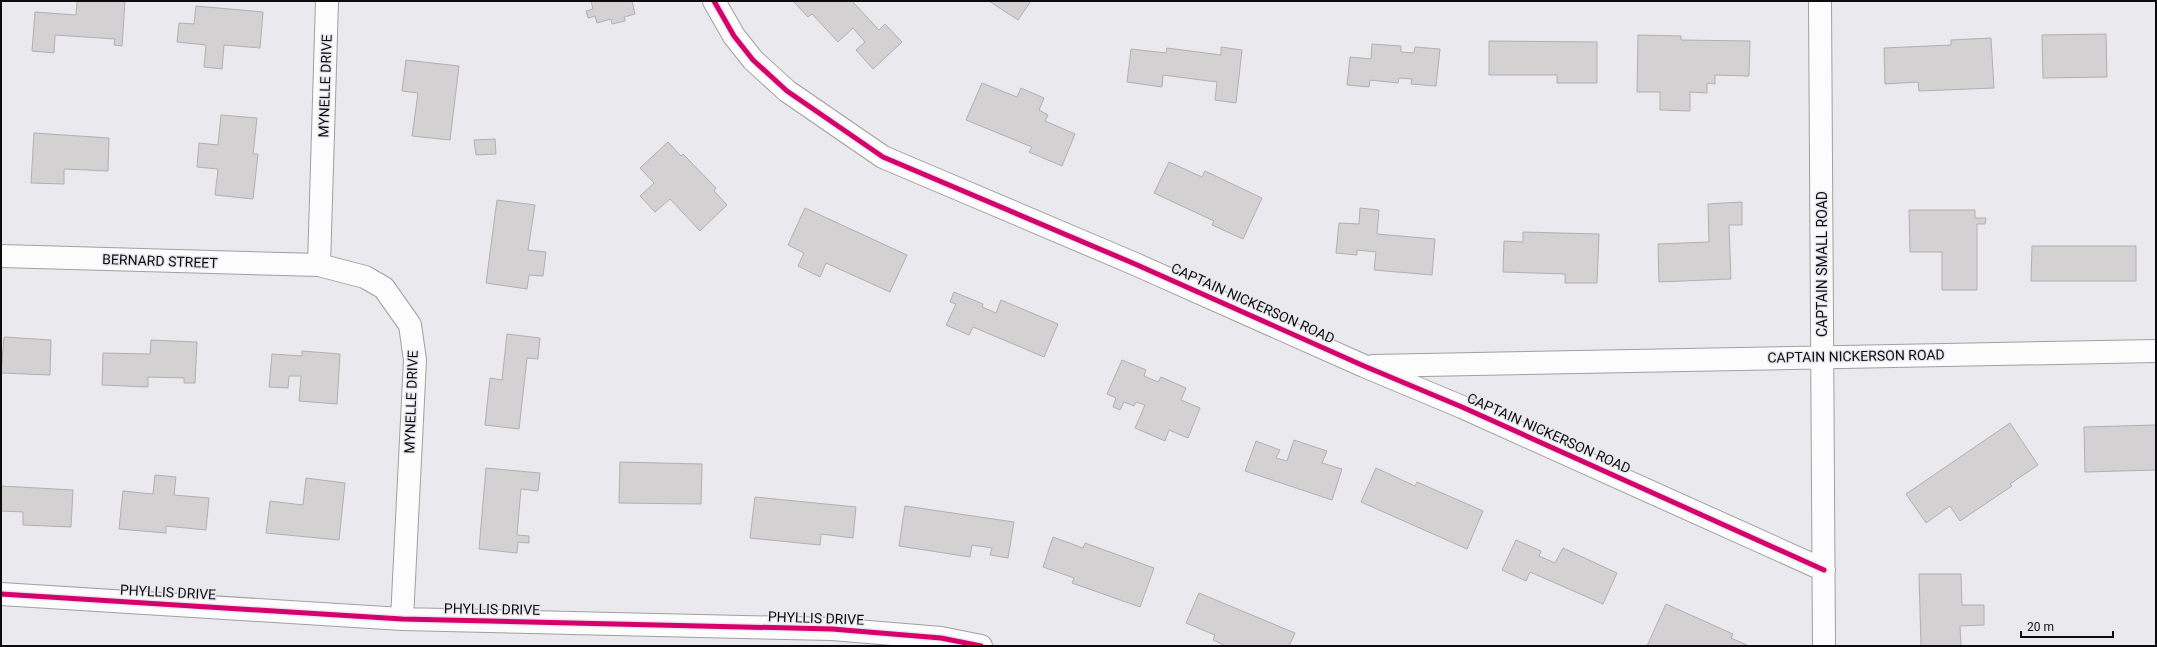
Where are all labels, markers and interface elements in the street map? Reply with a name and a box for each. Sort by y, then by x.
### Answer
street label: MYNELLE DRIVE [315,34,335,138]
street label: CAPTAIN SMALL ROAD [1814,191,1830,337]
street label: BERNARD STREET [102,251,219,271]
street label: CAPTAIN NICKERSON ROAD [1169,260,1337,346]
street label: CAPTAIN NICKERSON ROAD [1767,346,1945,366]
street label: MYNELLE DRIVE [401,350,421,454]
street label: CAPTAIN NICKERSON ROAD [1465,390,1633,476]
street label: PHYLLIS DRIVE [120,581,216,603]
street label: PHYLLIS DRIVE [444,600,540,618]
street label: PHYLLIS DRIVE [768,608,864,628]
scale bar [2021,613,2113,639]
text: 20 m [2027,620,2054,634]

